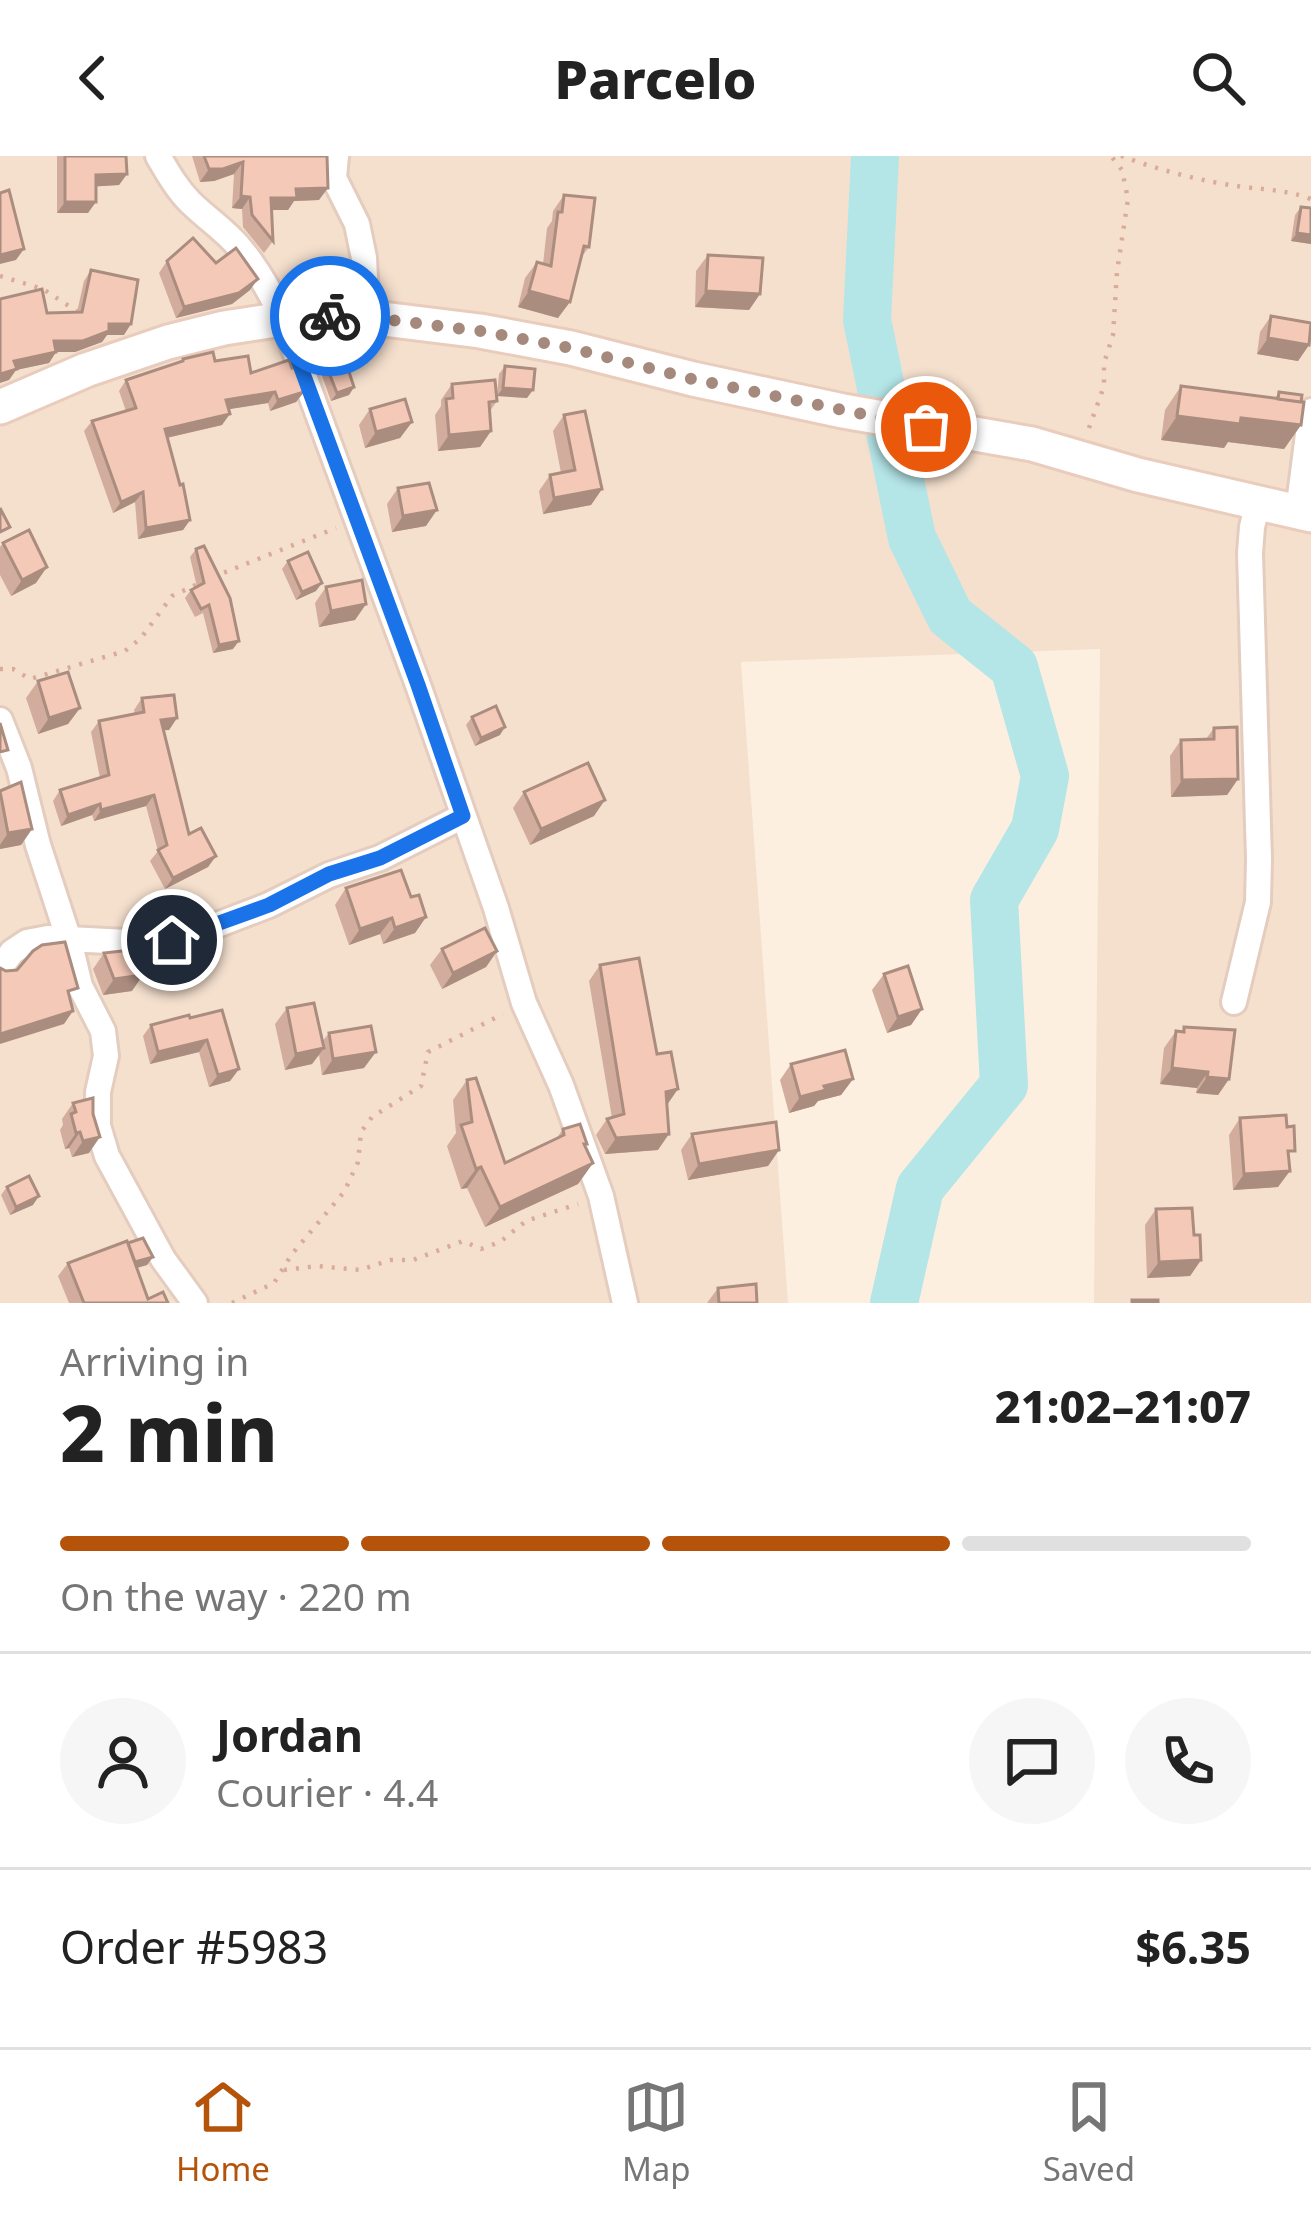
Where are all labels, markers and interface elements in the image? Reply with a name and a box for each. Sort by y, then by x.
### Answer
text: Parcelo [554,41,757,115]
icon: back [60,45,126,111]
icon: search [1185,45,1251,111]
courier [270,256,390,376]
icon: bike [297,283,363,349]
pin [875,376,977,478]
icon: bag [893,394,959,460]
pin [121,889,223,991]
icon: home [139,907,205,973]
text: Arriving in [60,1334,249,1387]
text: 21:02–21:07 [995,1375,1251,1436]
text: 2 min [60,1379,278,1485]
text: On the way · 220 m [60,1569,412,1622]
button: person [60,1698,186,1824]
button: chat [969,1698,1095,1824]
button: phone [1125,1698,1251,1824]
text: Jordan [216,1704,363,1765]
text: Courier · 4.4 [216,1765,438,1818]
text: Order #5983 [60,1916,328,1977]
text: $6.35 [1135,1916,1251,1977]
tab: Home [176,2074,270,2191]
tab: Map [622,2074,691,2191]
tab: Saved [1043,2074,1135,2191]

